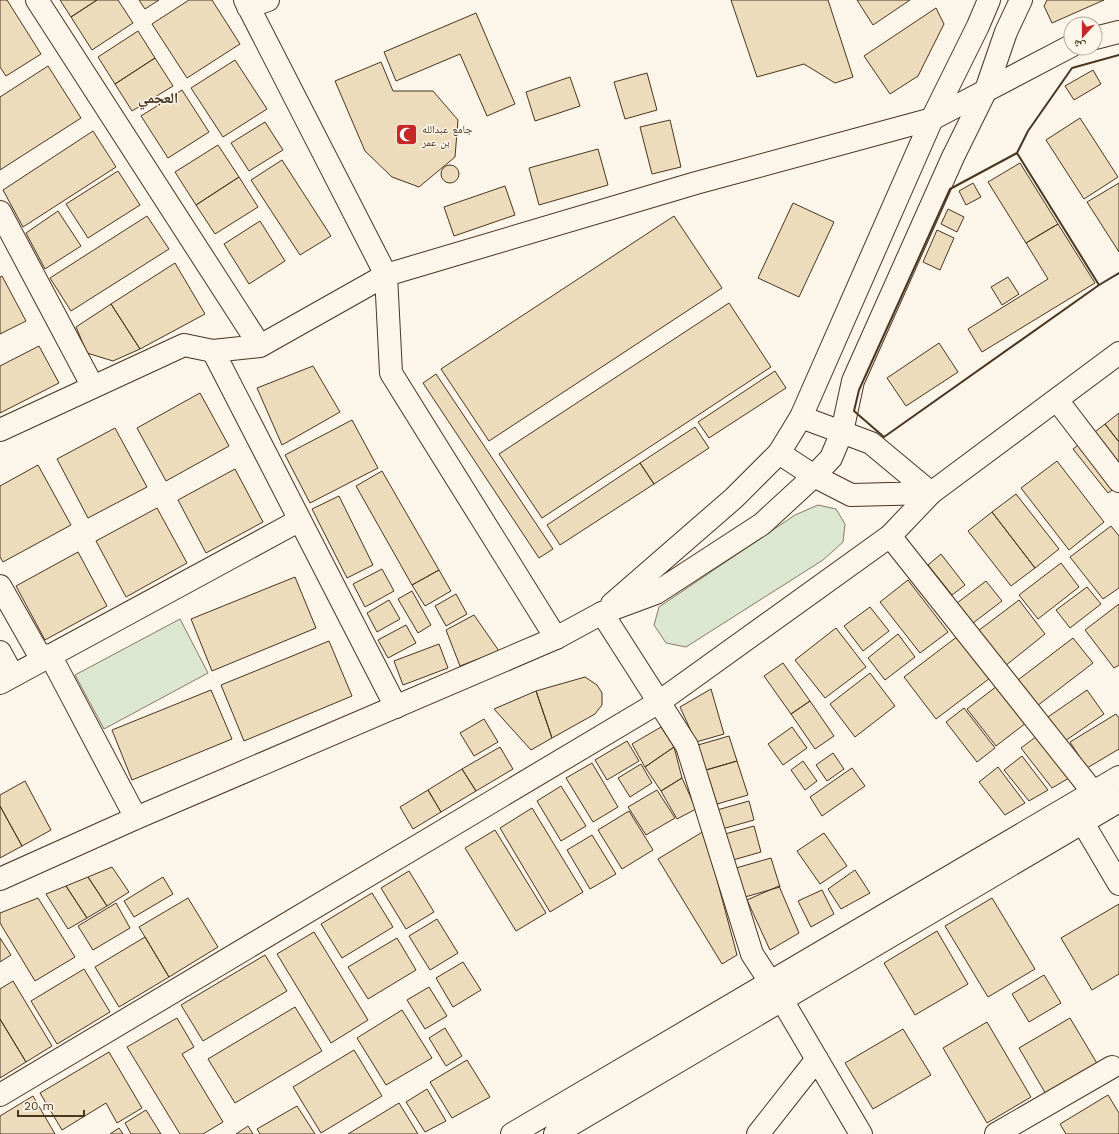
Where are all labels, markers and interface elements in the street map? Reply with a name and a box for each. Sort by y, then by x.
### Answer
north arrow [1063,16,1103,56]
text: ش [1072,36,1088,53]
district label: العجمي [138,89,178,110]
mosque icon: جامع عبدالله بن عمر [394,122,420,148]
place label: جامع عبدالله بن عمر [421,123,472,149]
scale bar [18,1092,84,1118]
text: 20 m [24,1099,54,1113]

